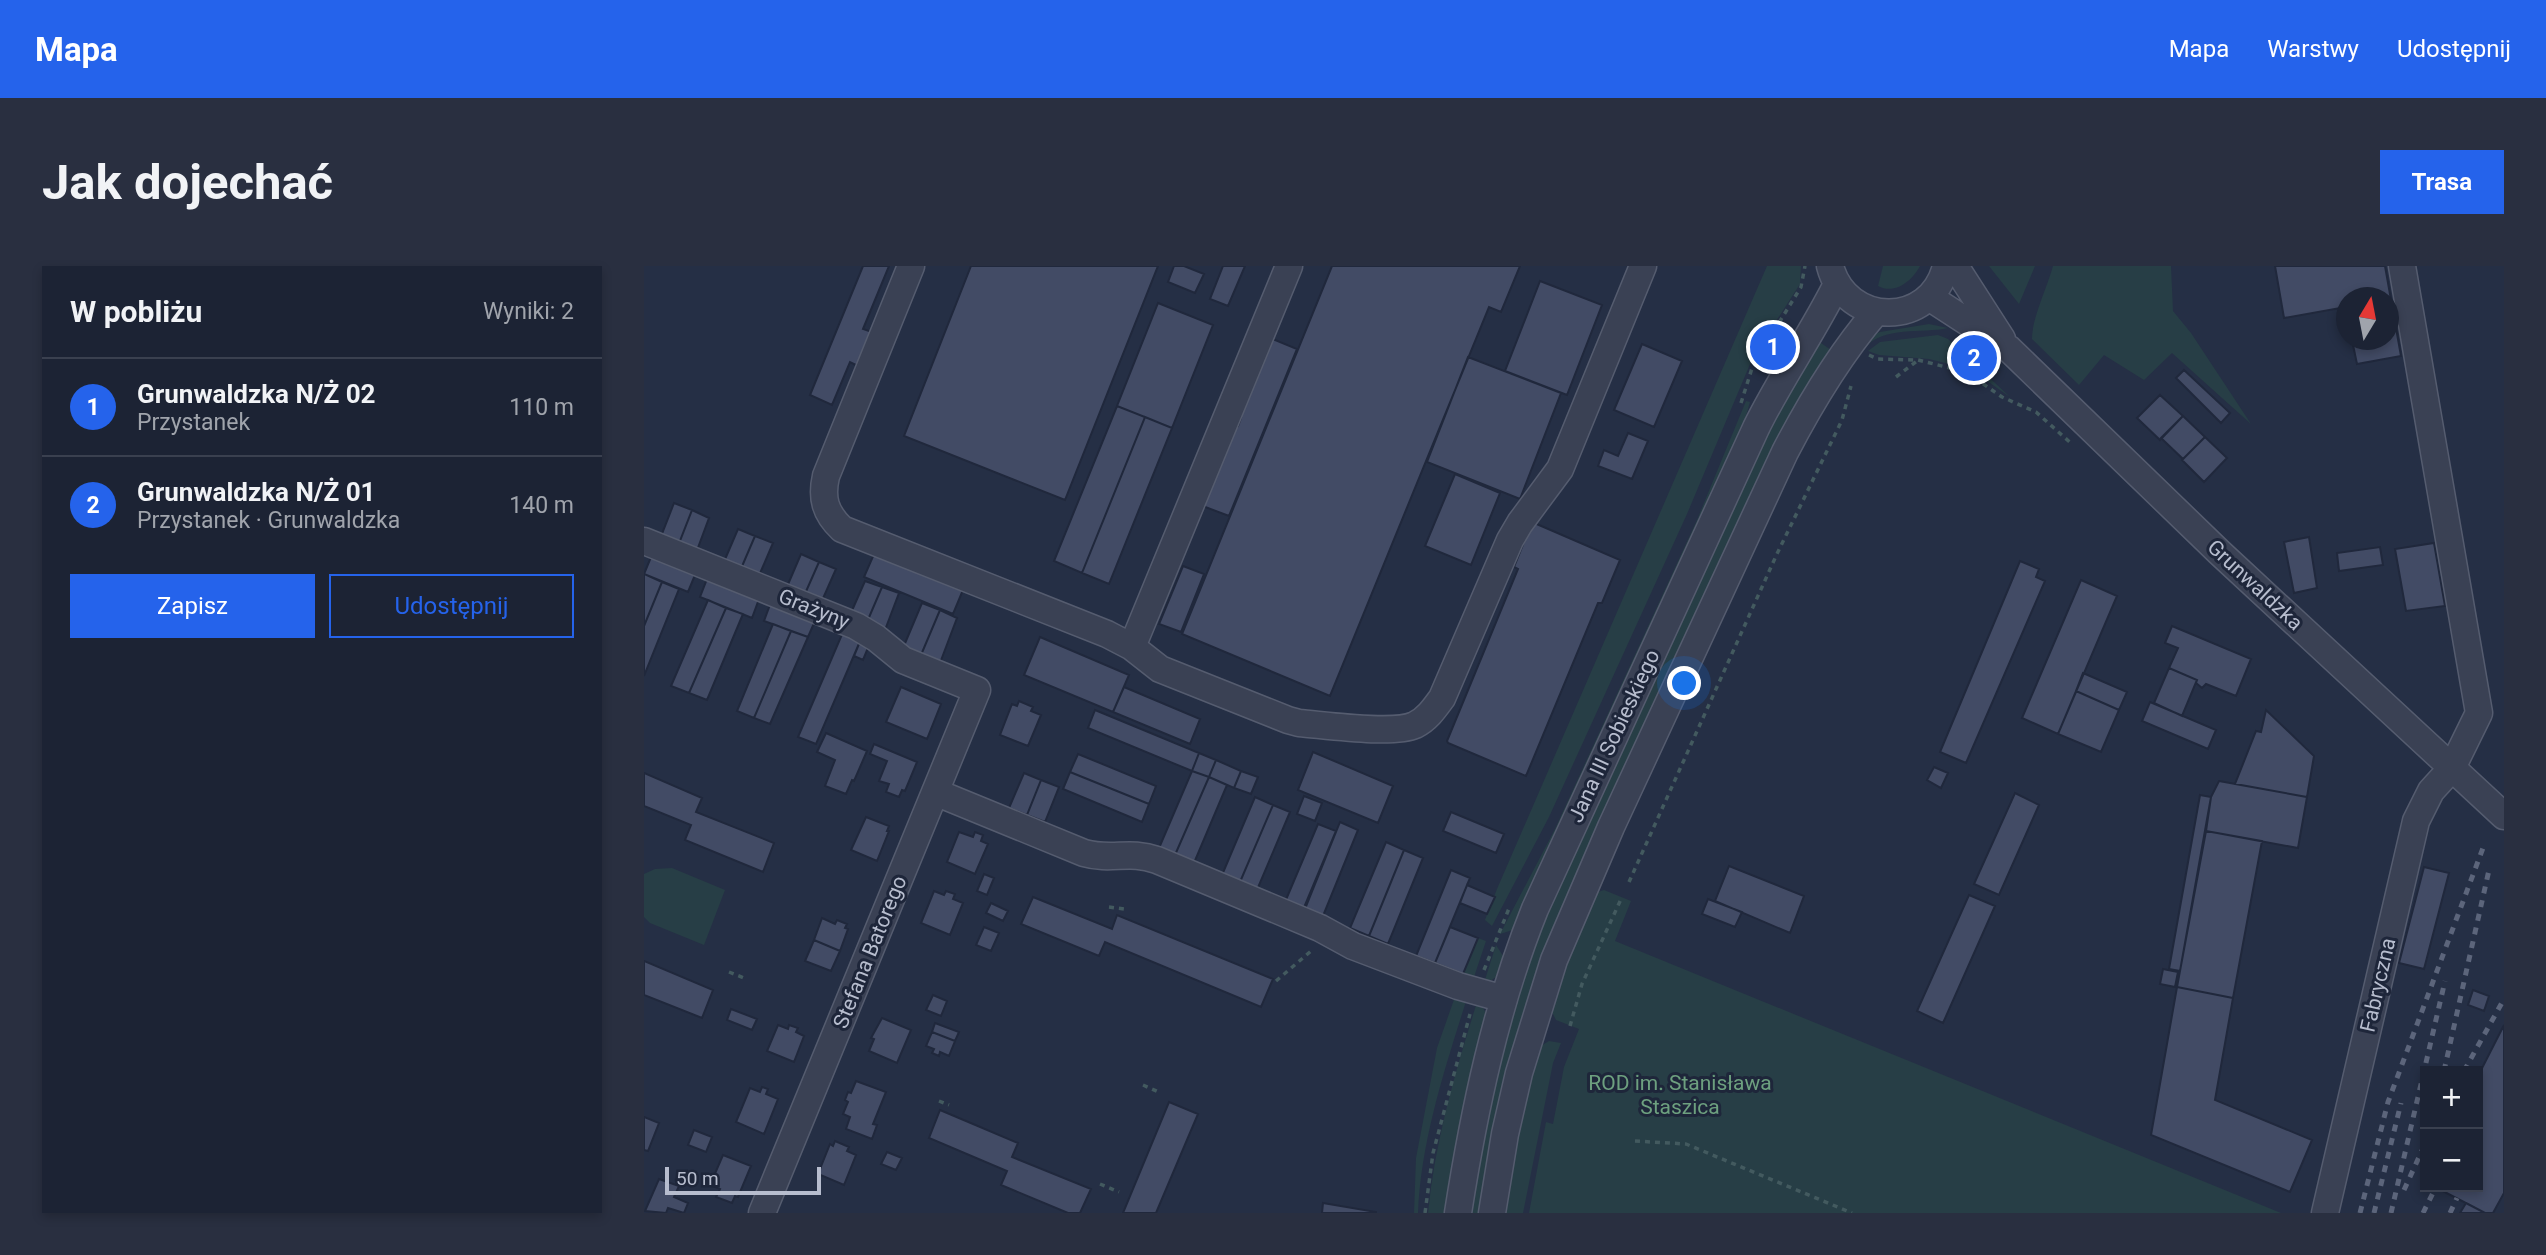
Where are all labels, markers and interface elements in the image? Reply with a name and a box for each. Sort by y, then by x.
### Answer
text: Mapa [35,30,118,69]
text: Mapa [2169,35,2229,63]
text: Warstwy [2267,35,2359,63]
text: Udostępnij [2397,35,2511,63]
button: Trasa [2380,150,2504,214]
text: Jak dojechać [42,154,333,211]
north arrow [2336,287,2399,350]
text: W pobliżu [70,294,202,329]
text: Wyniki: 2 [483,298,574,325]
pin: 1 [1750,321,1796,373]
pin: 2 [1951,332,1997,384]
text: Grunwaldzka N/Ż 02 [137,379,375,409]
text: 1 [86,394,100,421]
text: 110 m [509,394,574,421]
text: Przystanek [137,409,250,436]
text: Grunwaldzka N/Ż 01 [137,477,375,507]
text: 2 [86,492,100,519]
text: 140 m [509,492,574,519]
text: Przystanek · Grunwaldzka [137,507,400,534]
street label: Grunwaldzka [2202,535,2308,635]
button: Zapisz [70,574,315,638]
button: Udostępnij [329,574,574,638]
street label: Grażyny [775,584,853,634]
street label: Jana III Sobieskiego [1563,646,1665,826]
your location [1667,666,1701,700]
street label: Stefana Batorego [828,872,912,1032]
street label: Fabryczna [2356,936,2400,1034]
map controls [2420,1066,2483,1192]
button: + [2420,1066,2483,1129]
park label: ROD im. Stanisława Staszica [1588,1071,1772,1119]
button: − [2420,1129,2483,1192]
scale bar [665,1164,821,1196]
text: 50 m [676,1167,719,1190]

